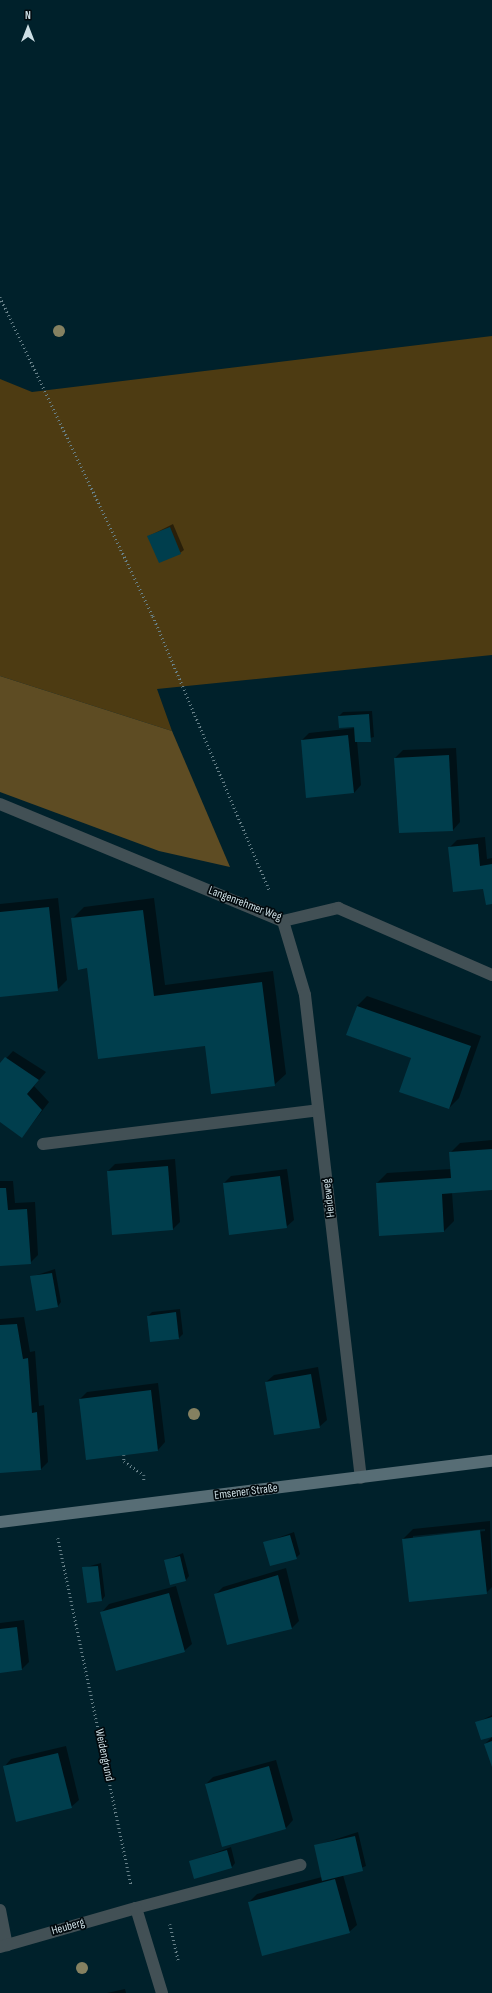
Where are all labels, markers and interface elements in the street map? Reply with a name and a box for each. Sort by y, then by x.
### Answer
north arrow [8,8,48,48]
text: N [25,9,31,22]
street label: Langenrehmer Weg [206,883,284,925]
street label: Heideweg [319,1178,339,1218]
street label: Emsener Straße [214,1481,278,1503]
street label: Weidengrund [91,1728,117,1782]
street label: Heuberg [50,1915,86,1939]

